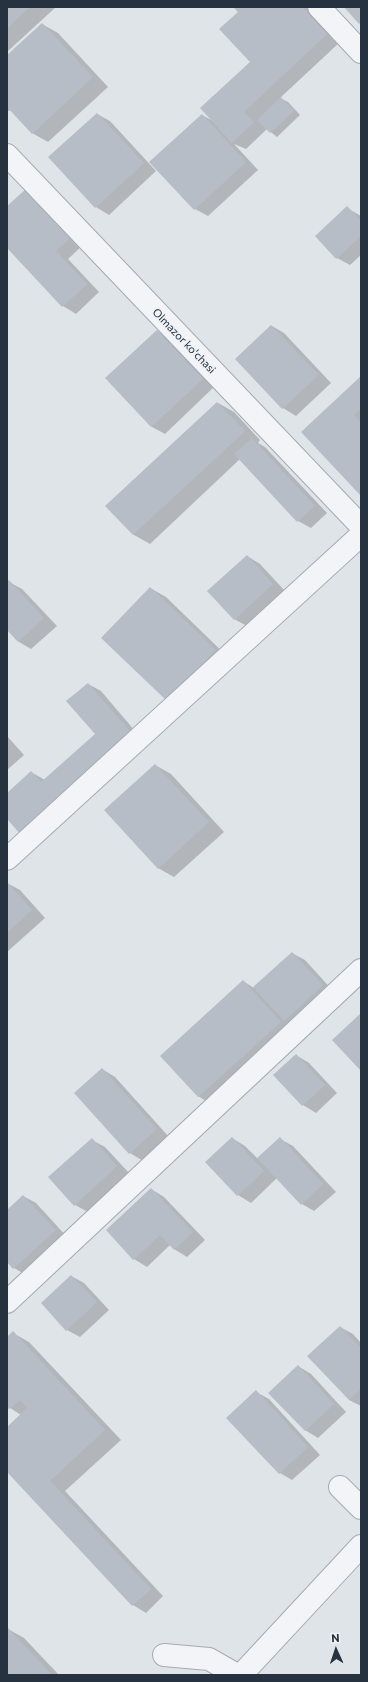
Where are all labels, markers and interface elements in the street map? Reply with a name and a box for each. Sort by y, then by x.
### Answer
street label: Olmazor ko'chasi [150,306,218,376]
north arrow [316,1630,356,1670]
text: N [331,1631,340,1644]

